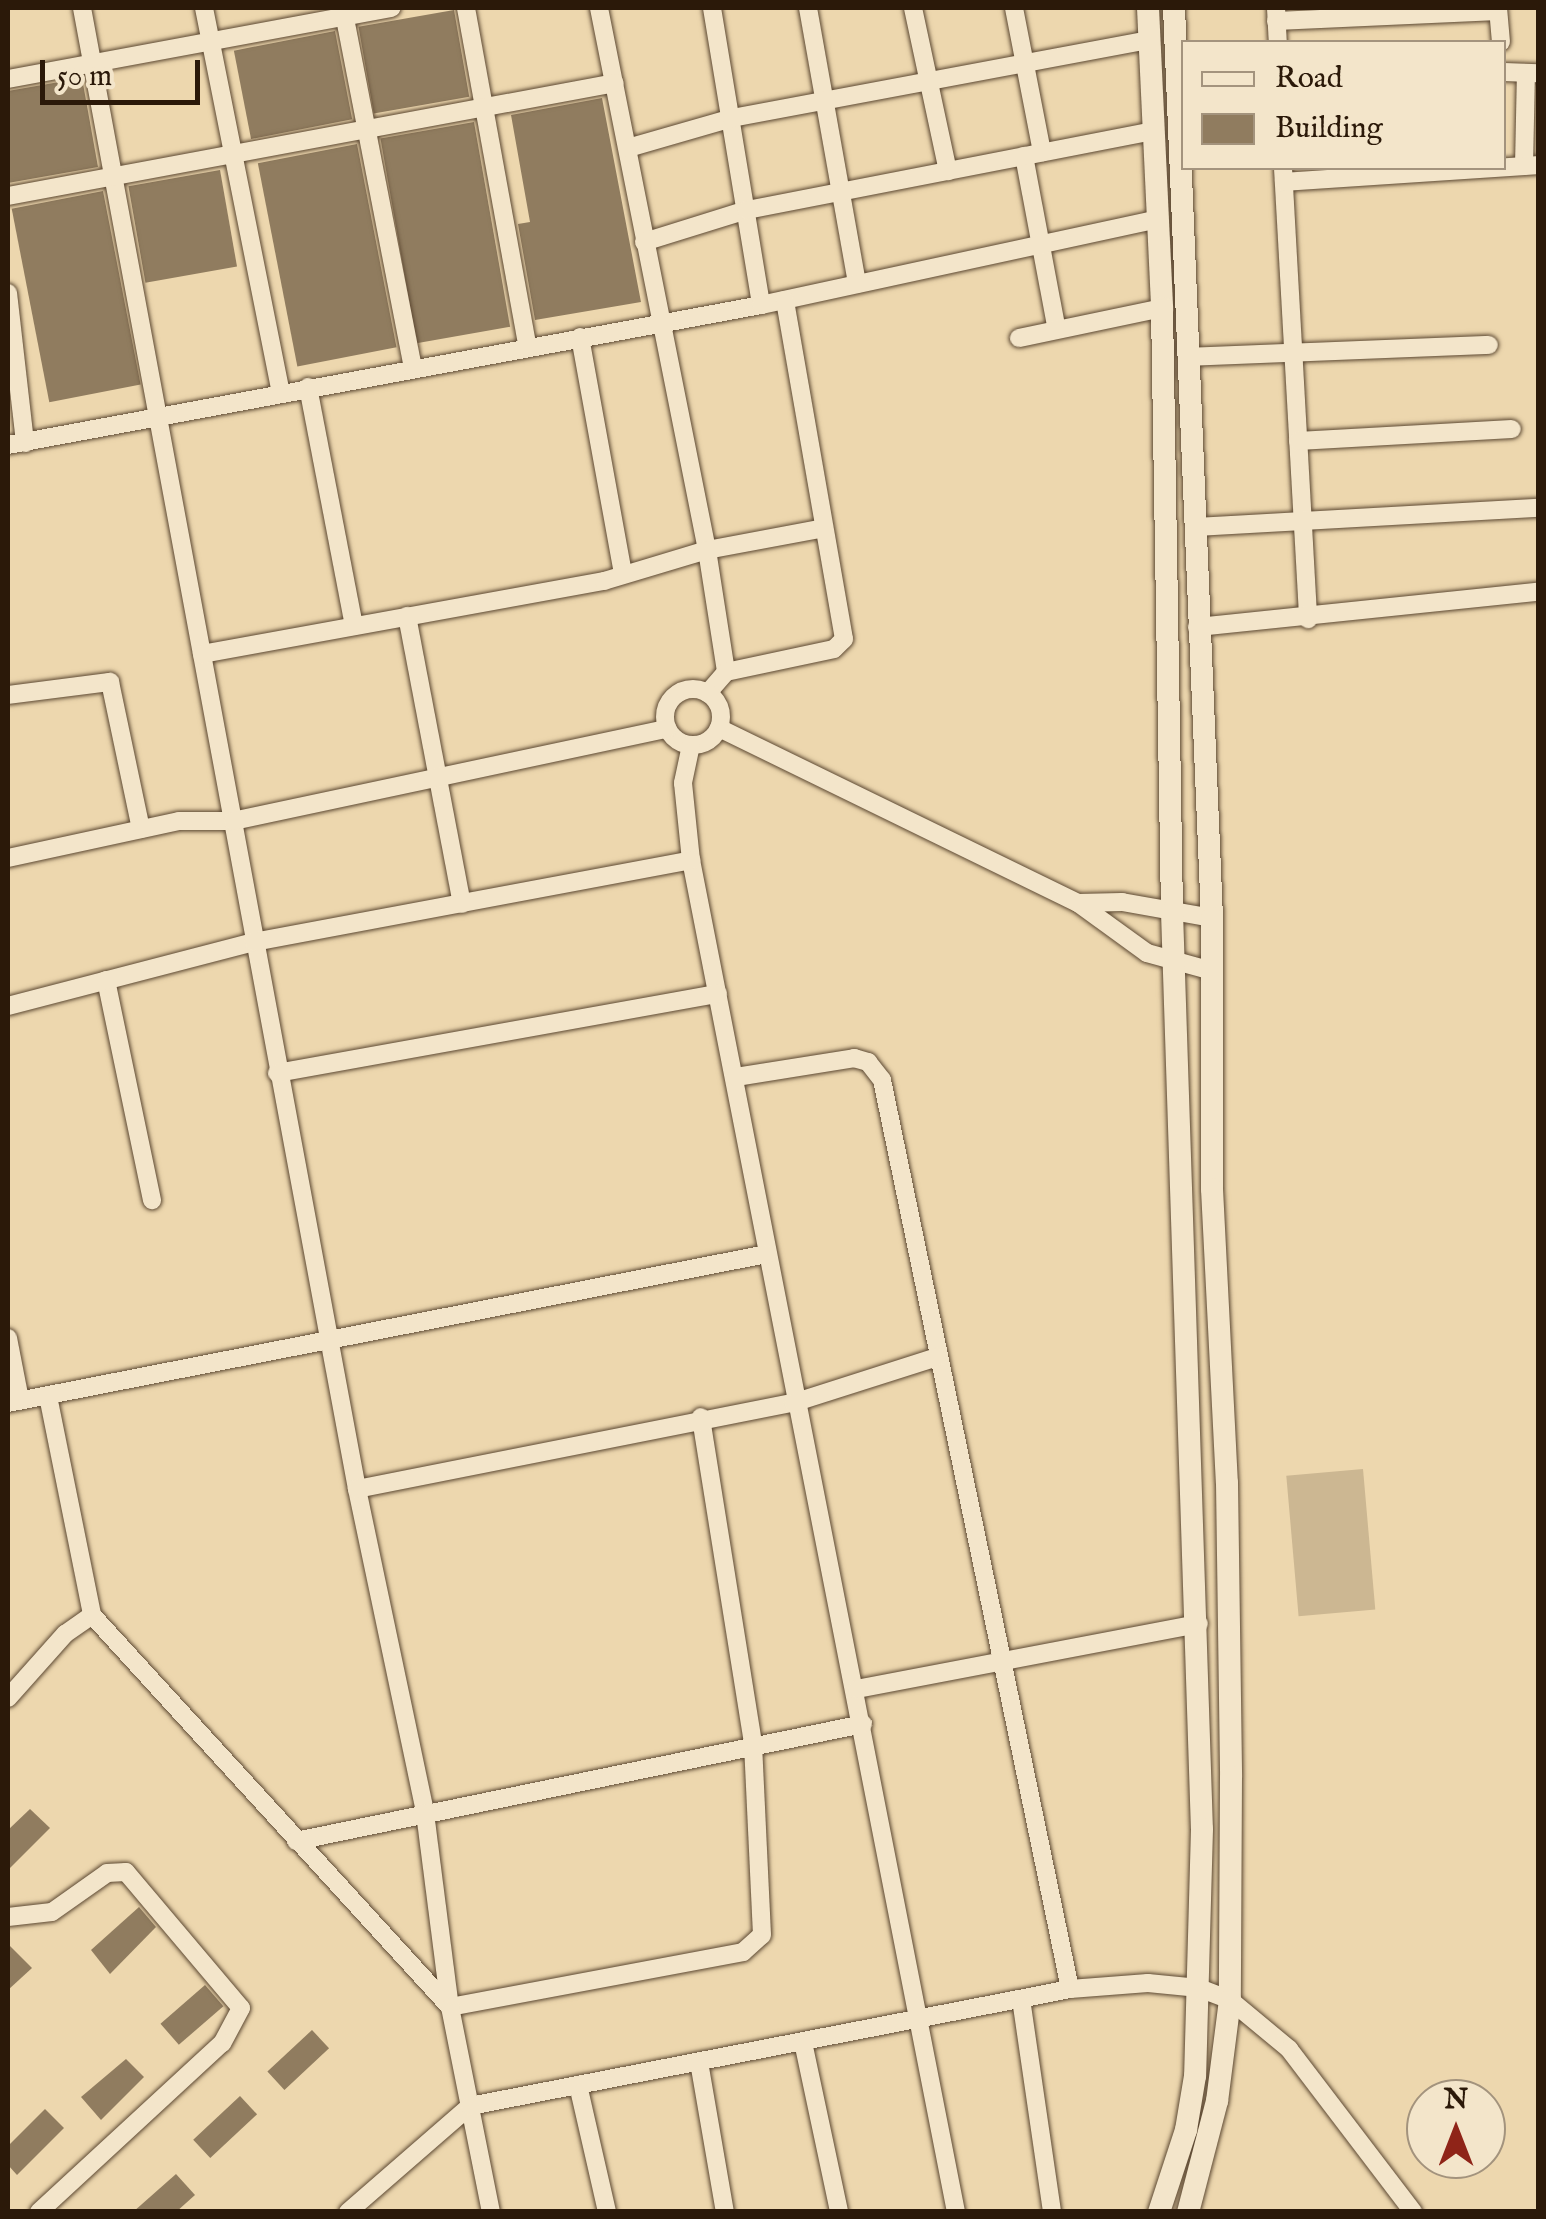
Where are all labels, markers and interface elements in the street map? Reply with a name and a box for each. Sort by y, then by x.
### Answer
scale bar [45,40,205,102]
legend [1181,40,1506,170]
text: 50 m [57,58,112,96]
text: Road [1275,60,1343,98]
text: Building [1275,110,1383,148]
north arrow [1406,2079,1506,2179]
text: N [1444,2083,1468,2118]

